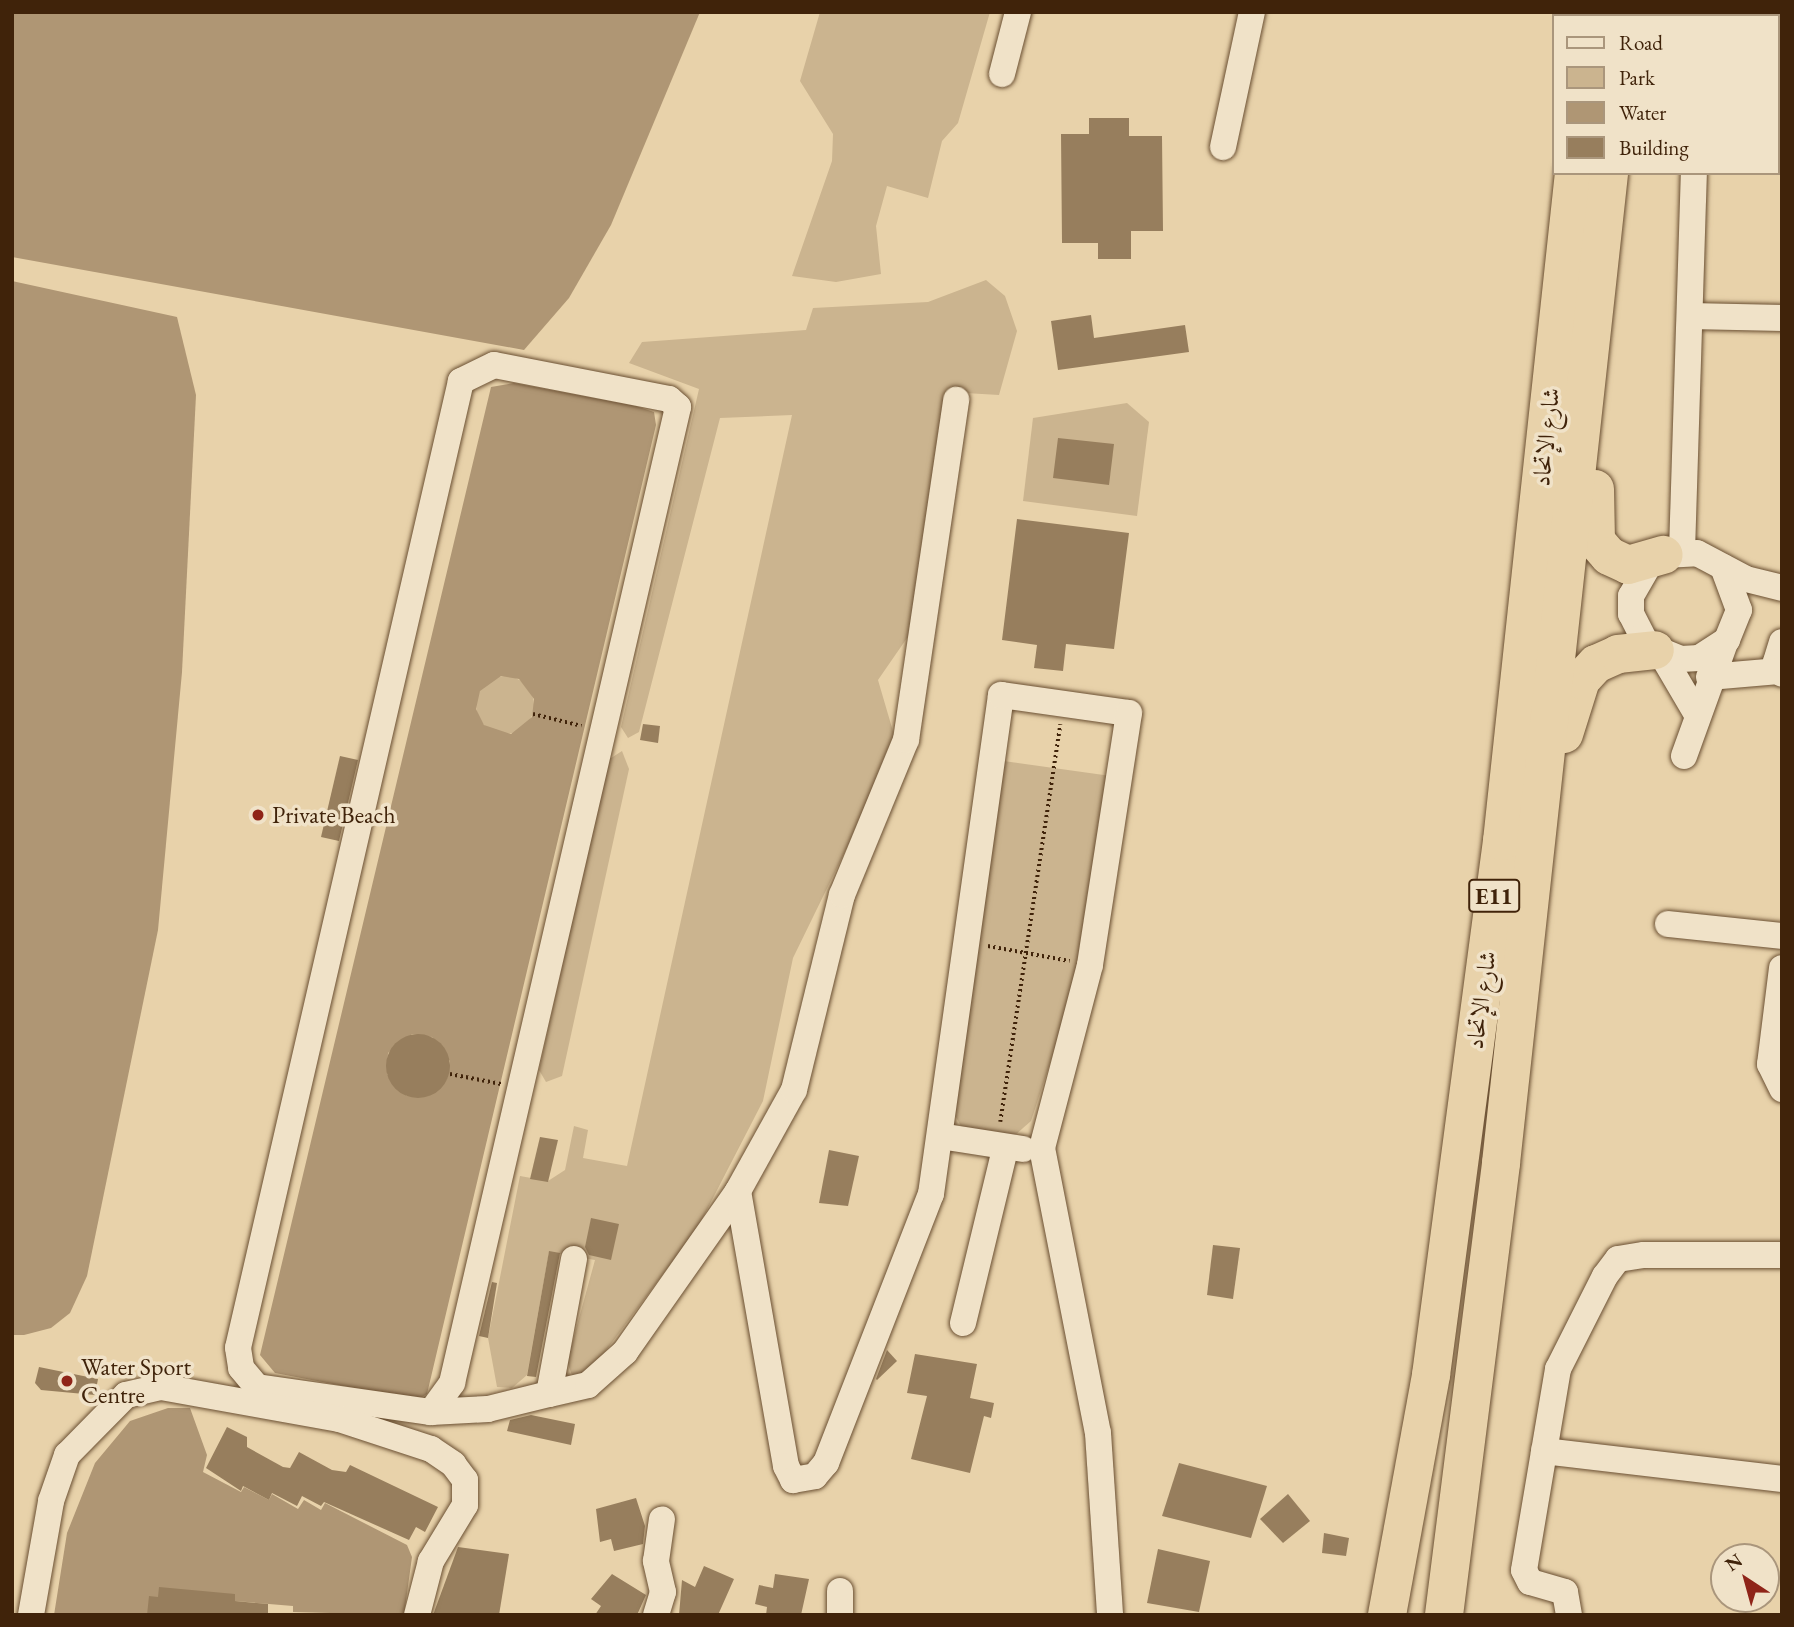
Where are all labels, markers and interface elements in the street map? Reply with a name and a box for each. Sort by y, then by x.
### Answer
legend [1552,14,1780,175]
text: Road [1619,29,1663,56]
text: Park [1619,64,1655,91]
text: Water [1619,99,1666,126]
text: Building [1619,134,1689,161]
street label: شارع الإتحاد [1527,386,1565,488]
place label: Private Beach [272,801,396,829]
marker: Private Beach [250,807,266,823]
road number: E11 [1468,876,1520,916]
street label: شارع الإتحاد [1460,949,1502,1051]
place label: Water Sport Centre [81,1353,191,1409]
marker: Water Sport Centre [59,1373,75,1389]
north arrow [1710,1543,1780,1613]
text: N [1720,1548,1747,1577]

